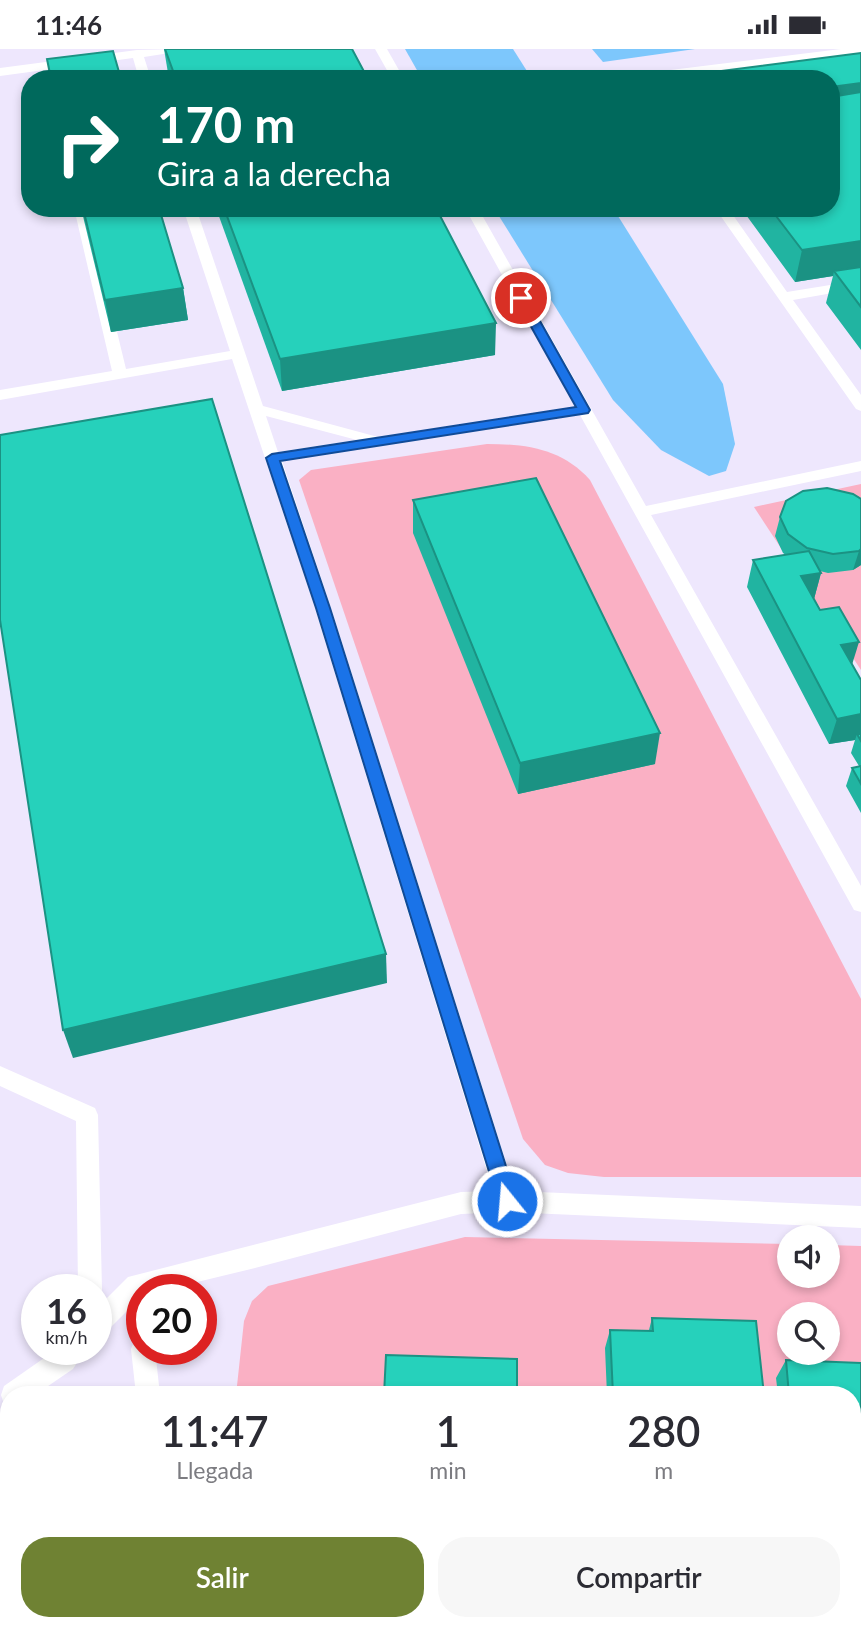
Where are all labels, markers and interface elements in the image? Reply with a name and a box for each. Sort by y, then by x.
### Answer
text: 11:46 [35,9,102,41]
text: 170 m [157,95,295,153]
icon: right [42,98,133,189]
text: Gira a la derecha [157,154,391,193]
pin [491,268,551,328]
icon: arrive [502,279,540,317]
position arrow [470,1164,544,1238]
map controls [777,1225,840,1365]
button: sound [777,1225,840,1288]
speed limit sign: 20 [126,1274,217,1365]
text: 16 [46,1289,87,1331]
button: search [777,1302,840,1365]
text: km/h [45,1326,88,1348]
text: 11:47 [161,1406,269,1456]
text: 1 [436,1406,460,1456]
text: 280 [627,1406,700,1456]
text: Llegada [176,1456,253,1484]
text: min [429,1456,467,1484]
text: m [654,1456,673,1484]
button: Salir [21,1537,424,1617]
button: Compartir [438,1537,840,1617]

